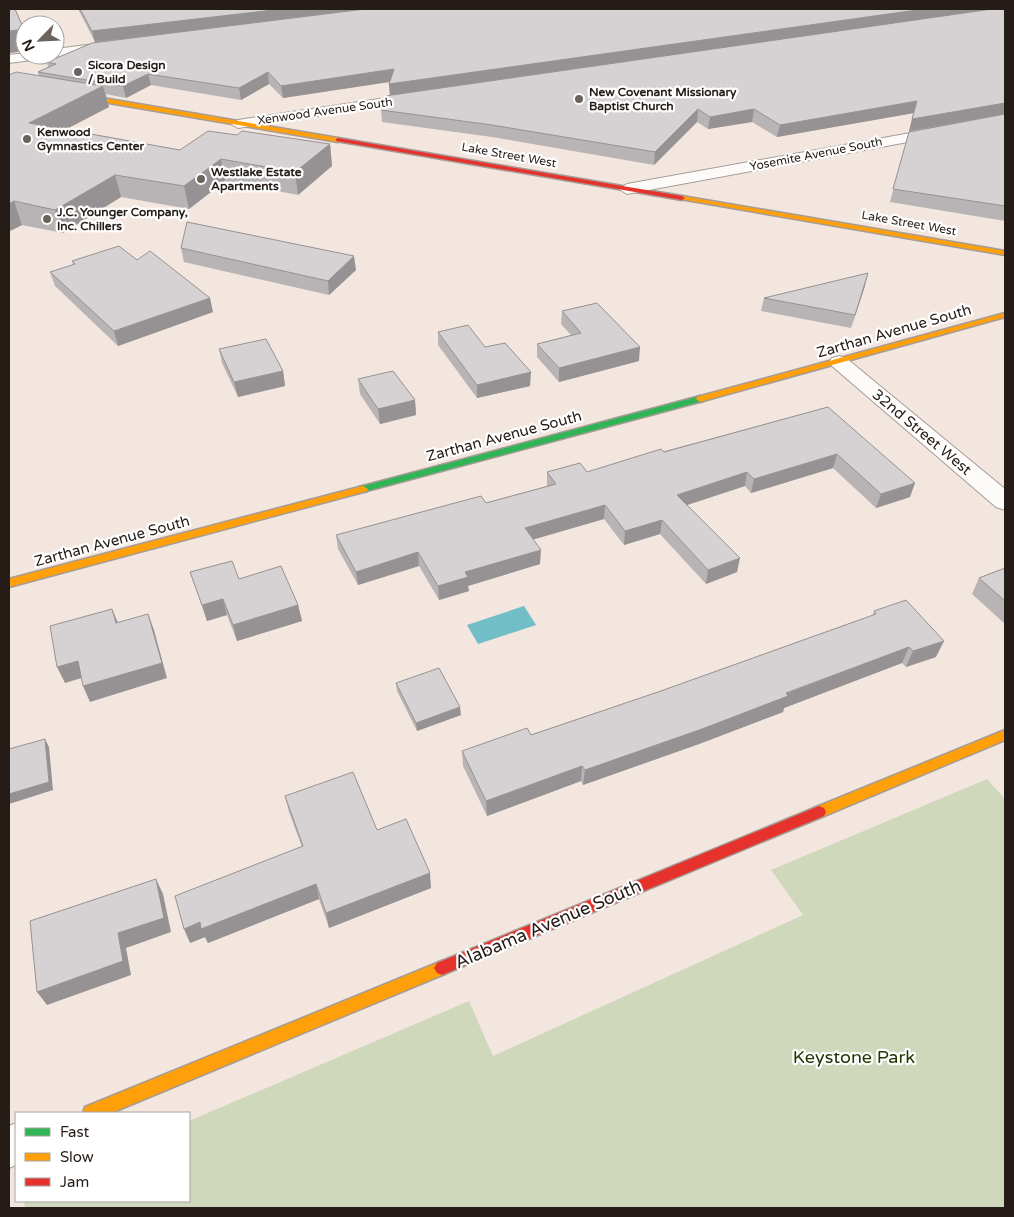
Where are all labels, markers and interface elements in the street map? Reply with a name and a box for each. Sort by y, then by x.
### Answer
north arrow [15,15,65,65]
text: N [19,36,39,54]
place label: Sicora Design / Build [88,58,166,86]
marker: Sicora Design / Build [72,66,84,78]
place label: New Covenant Missionary Baptist Church [589,85,737,114]
marker: New Covenant Missionary Baptist Church [573,93,585,105]
street label: Xenwood Avenue South [257,95,393,127]
place label: Kenwood Gymnastics Center [37,125,145,154]
marker: Kenwood Gymnastics Center [21,133,33,145]
street label: Yosemite Avenue South [748,134,884,174]
street label: Lake Street West [460,140,558,170]
place label: Westlake Estate Apartments [211,165,302,194]
marker: Westlake Estate Apartments [195,173,207,185]
place label: J.C. Younger Company, Inc. Chillers [56,205,188,233]
street label: Lake Street West [860,208,958,238]
marker: J.C. Younger Company, Inc. Chillers [41,213,53,225]
street label: Zarthan Avenue South [815,300,973,362]
street label: 32nd Street West [869,385,975,479]
street label: Zarthan Avenue South [424,407,584,465]
street label: Zarthan Avenue South [32,512,192,570]
street label: Alabama Avenue South [451,875,645,973]
park label: Keystone Park [793,1046,915,1068]
legend [15,1112,190,1202]
text: Fast [60,1123,90,1141]
text: Slow [60,1148,94,1166]
text: Jam [60,1173,89,1191]

